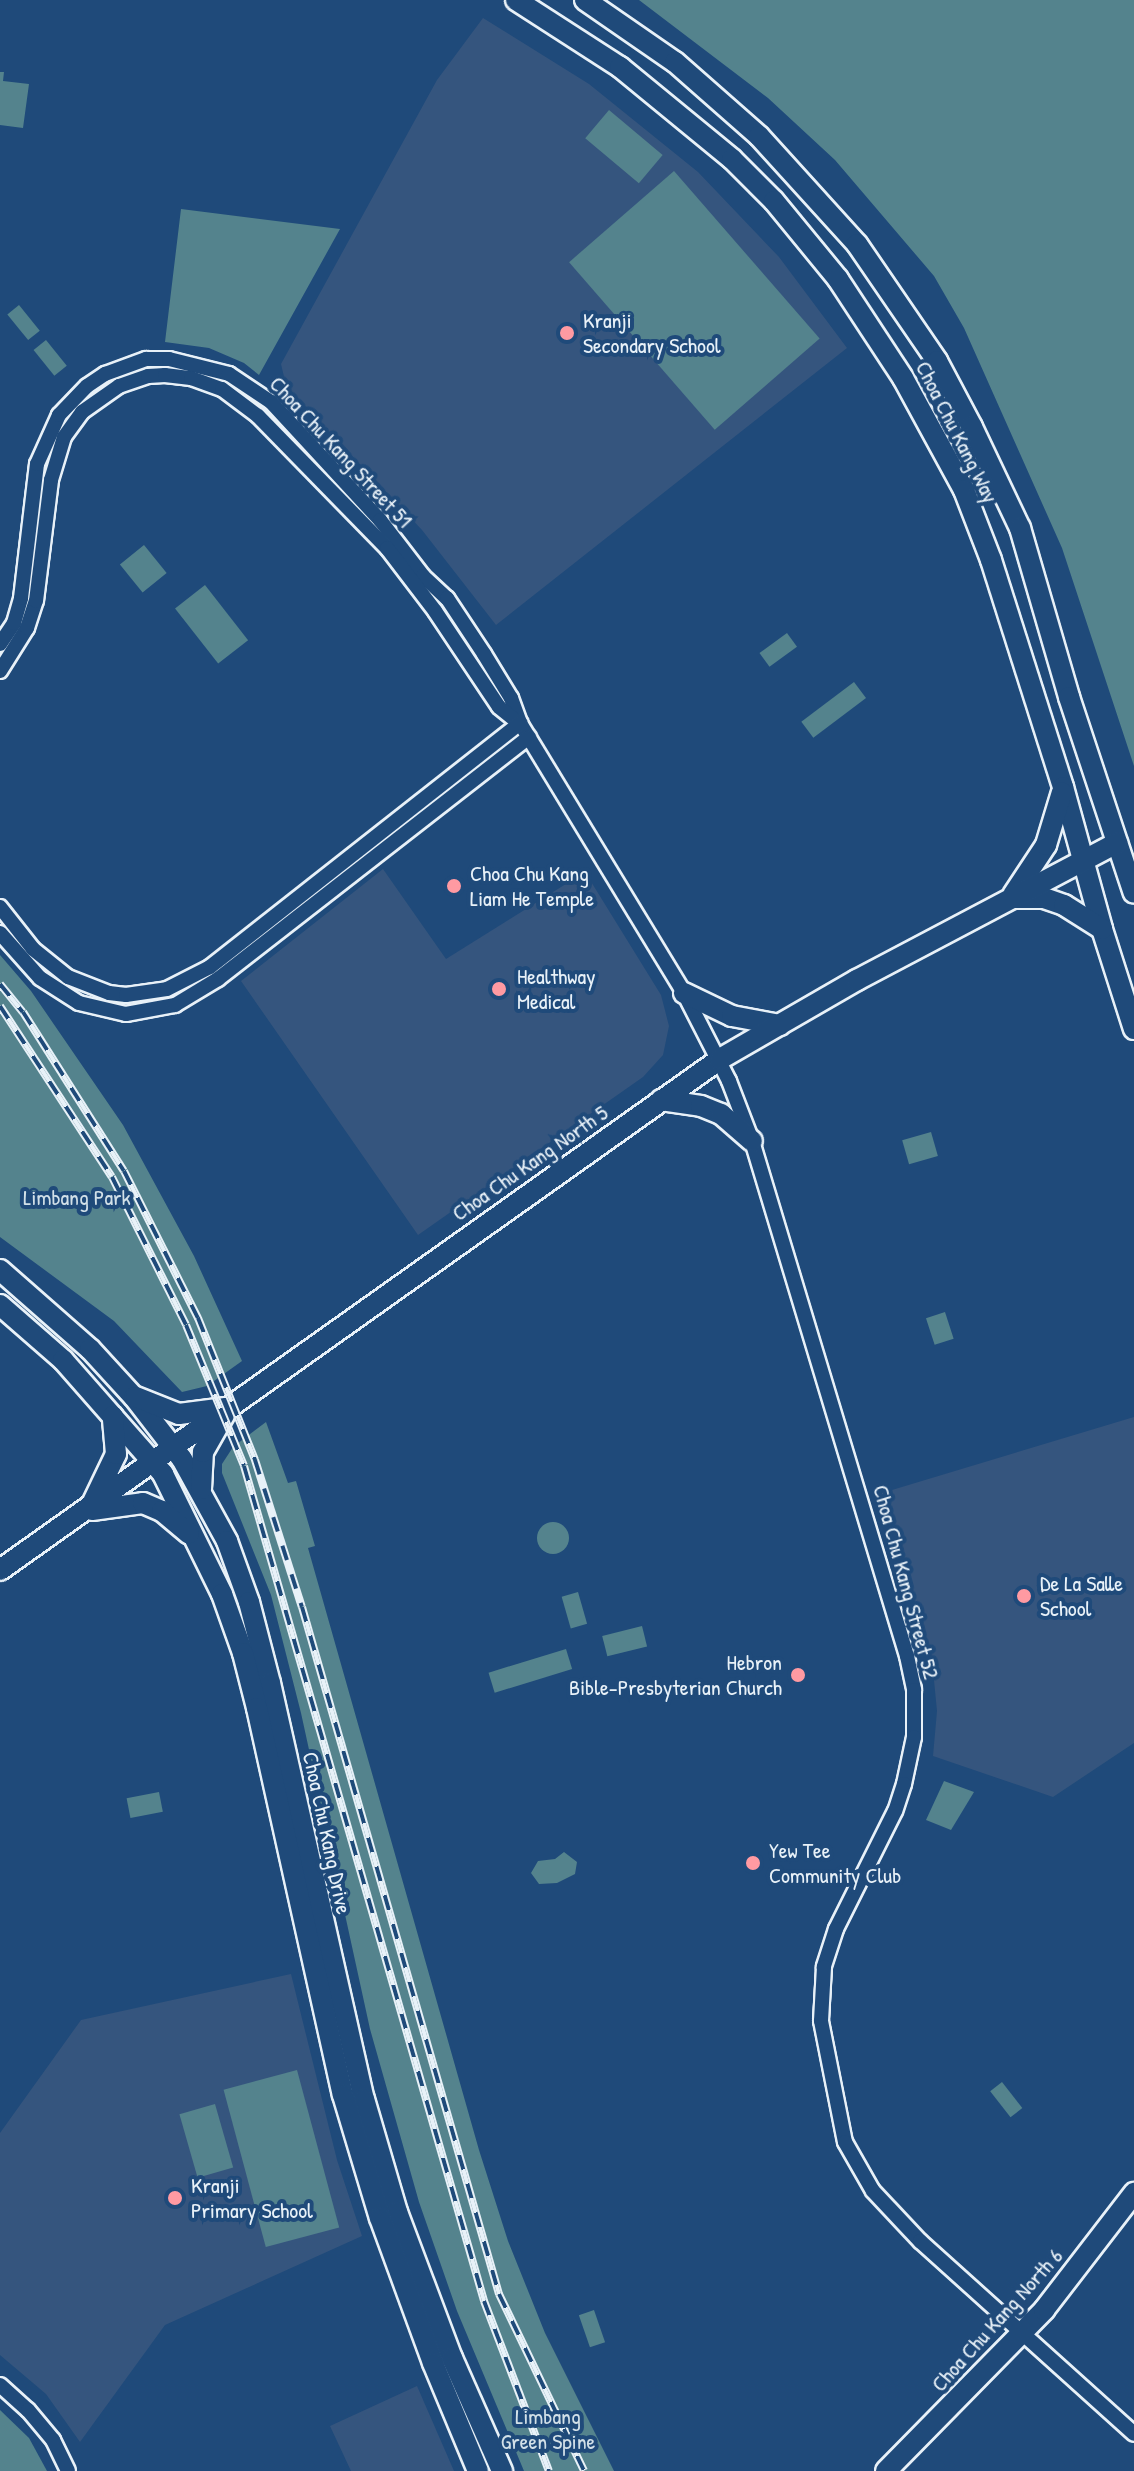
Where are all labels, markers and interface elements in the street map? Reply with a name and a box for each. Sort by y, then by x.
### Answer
place label: Kranji Secondary School [583,307,721,358]
marker: Kranji Secondary School [558,324,576,342]
street label: Choa Chu Kang Way [910,357,1004,507]
street label: Choa Chu Kang Street 51 [264,371,418,533]
place label: Choa Chu Kang Liam He Temple [470,860,594,912]
marker: Choa Chu Kang Liam He Temple [445,877,463,895]
place label: Healthway Medical [517,963,595,1014]
marker: Healthway Medical [488,978,510,1000]
street label: Choa Chu Kang North 5 [447,1099,613,1227]
park label: Limbang Park [23,1185,131,1211]
street label: Choa Chu Kang Street 52 [867,1482,945,1682]
place label: De La Salle School [1040,1570,1123,1622]
marker: De La Salle School [1015,1587,1033,1605]
place label: Hebron Bible-Presbyterian Church [569,1649,782,1700]
marker: Hebron Bible-Presbyterian Church [789,1666,807,1684]
street label: Choa Chu Kang Drive [297,1749,357,1917]
place label: Yew Tee Community Club [769,1837,901,1888]
marker: Yew Tee Community Club [744,1854,762,1872]
place label: Kranji Primary School [191,2172,313,2224]
marker: Kranji Primary School [166,2189,184,2207]
street label: Choa Chu Kang North 6 [926,2243,1068,2397]
park label: Limbang Green Spine [501,2403,595,2454]

